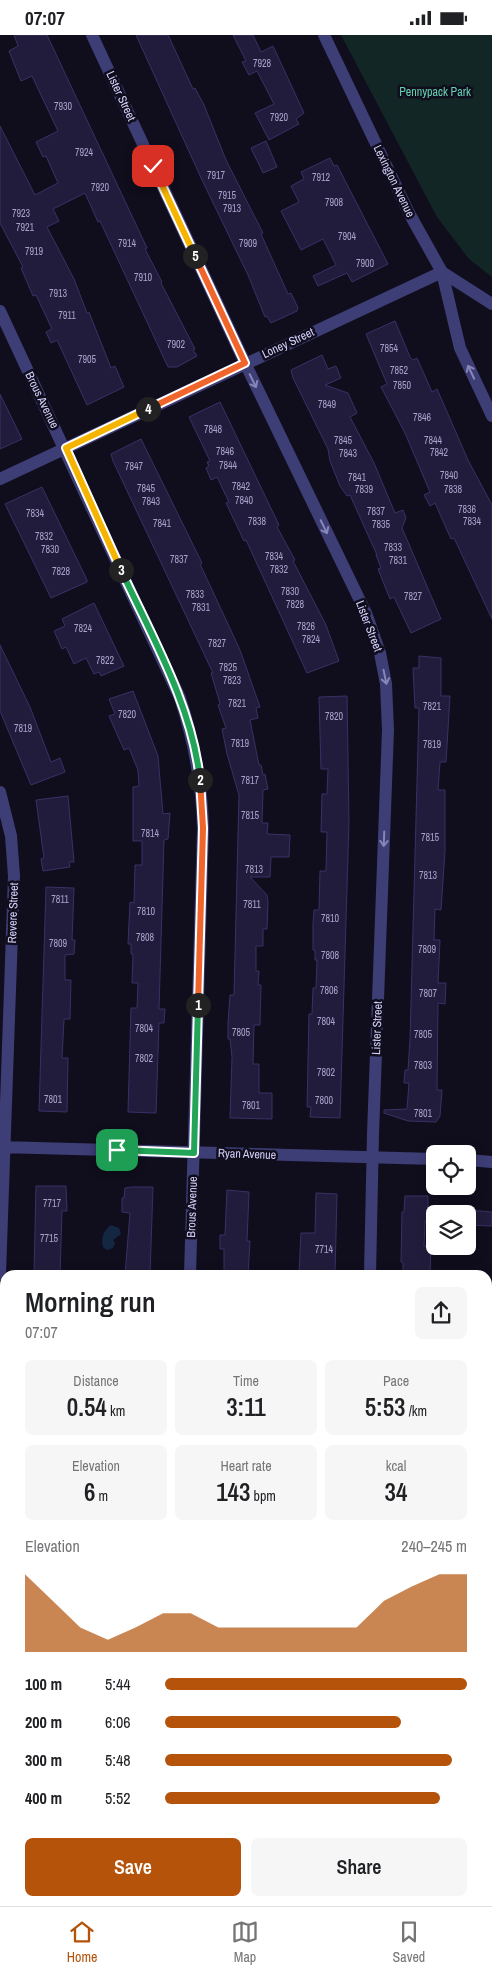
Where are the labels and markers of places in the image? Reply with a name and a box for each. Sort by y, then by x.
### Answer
pin [132,145,174,187]
pin: 5 [182,243,208,269]
pin: 4 [136,397,160,421]
pin: 3 [108,557,134,583]
pin: 2 [188,767,212,793]
pin: 1 [186,993,210,1017]
pin [96,1129,138,1171]

